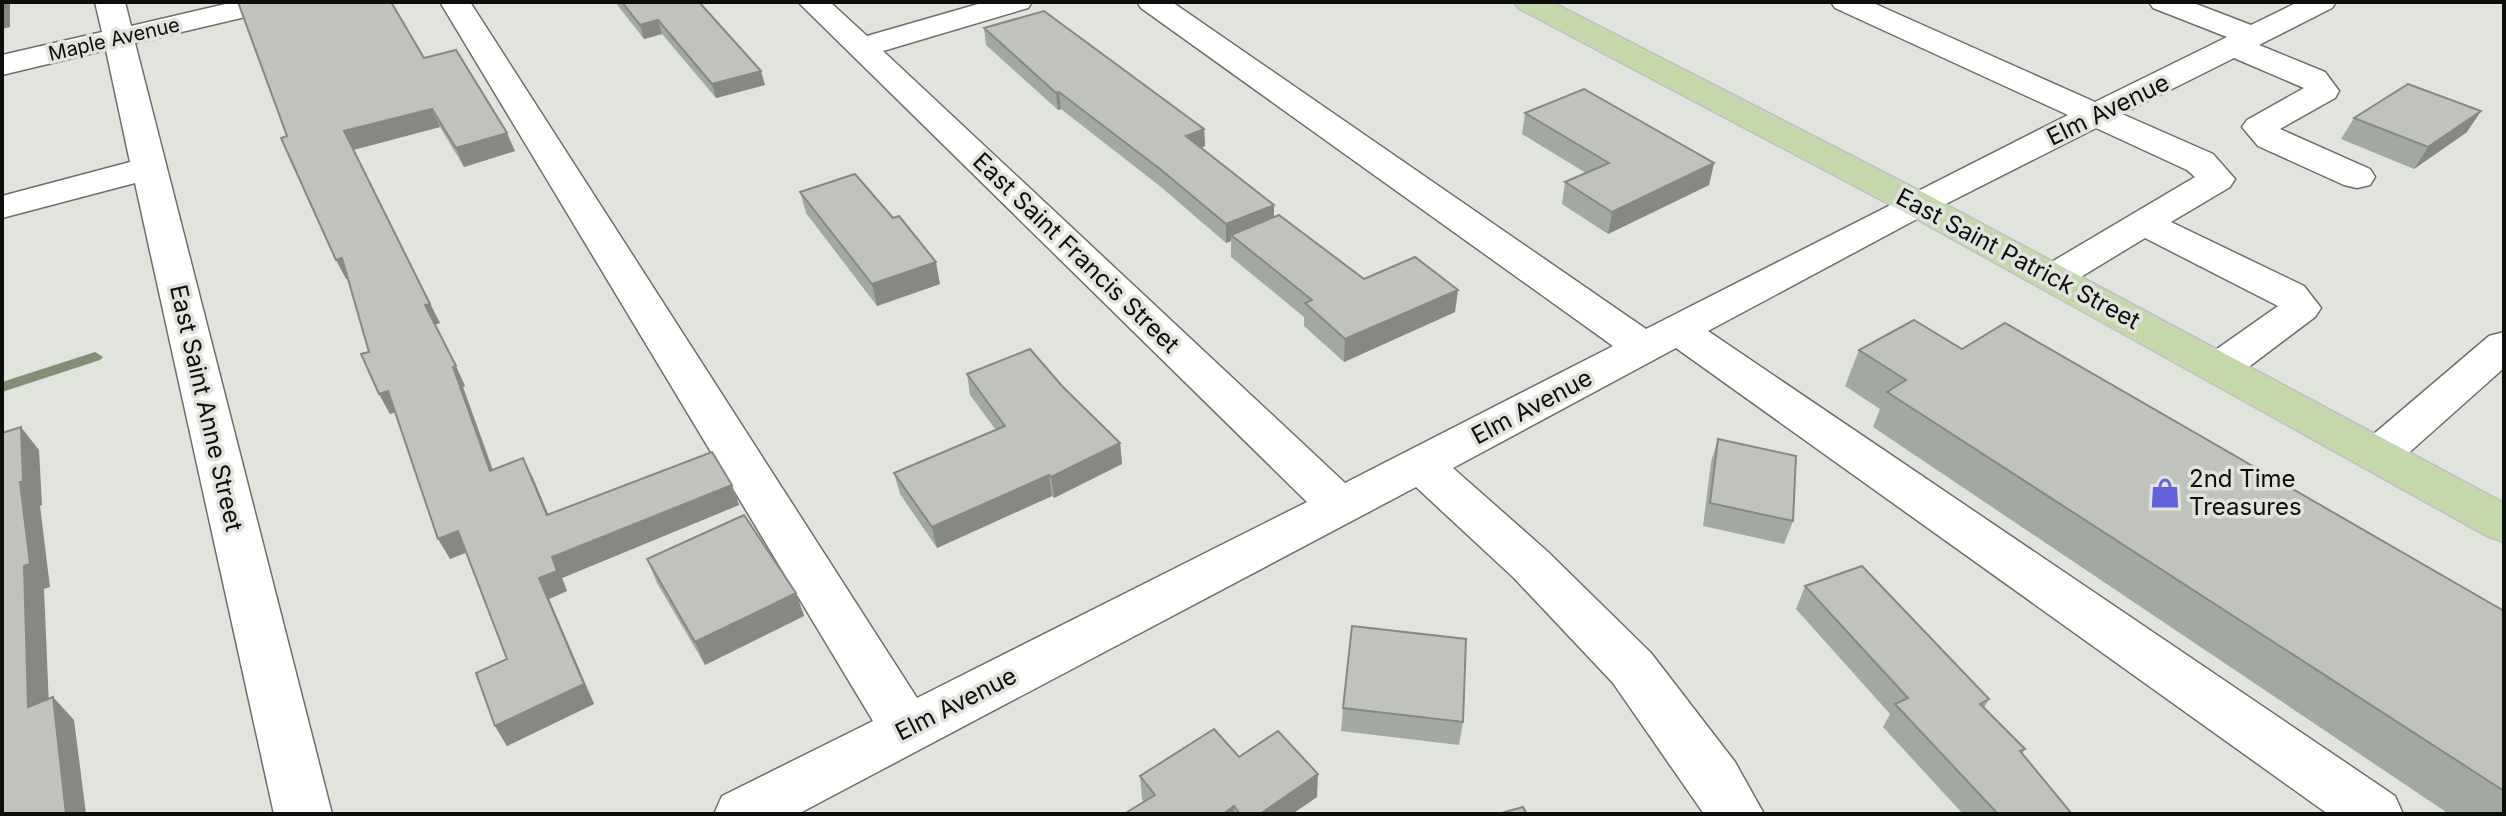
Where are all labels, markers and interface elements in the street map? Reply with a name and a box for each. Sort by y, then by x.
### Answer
street label: Maple Avenue [46,12,182,66]
street label: Elm Avenue [2042,68,2174,152]
street label: East Saint Francis Street [967,147,1186,359]
street label: East Saint Patrick Street [1891,182,2145,335]
street label: East Saint Anne Street [164,282,249,534]
street label: Elm Avenue [1467,363,1597,450]
place label: 2nd Time Treasures [2189,464,2302,521]
shop icon: 2nd Time Treasures [2148,476,2182,510]
street label: Elm Avenue [890,661,1021,747]

